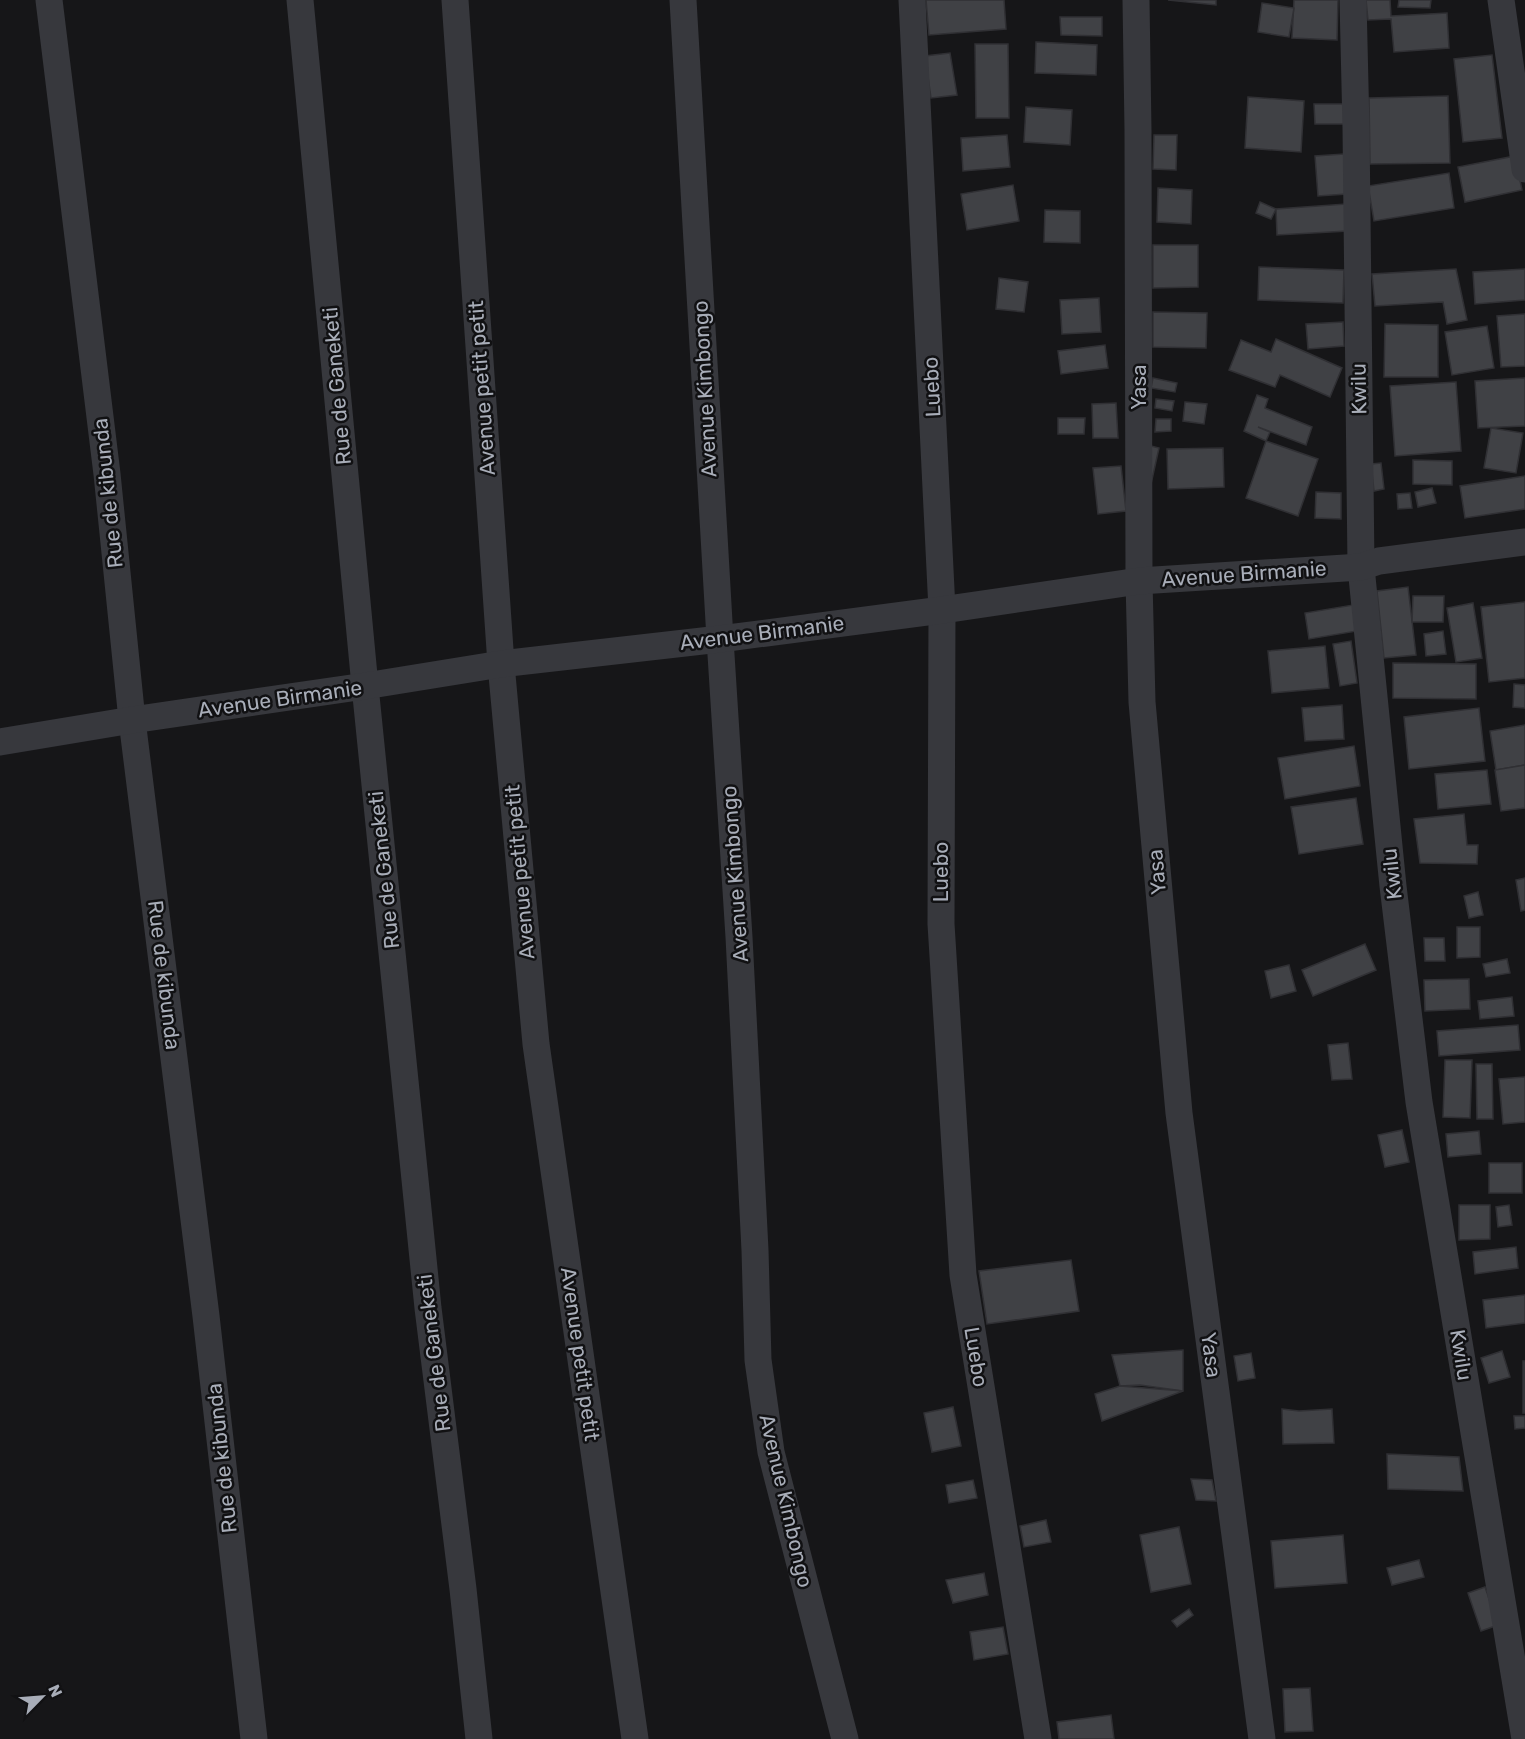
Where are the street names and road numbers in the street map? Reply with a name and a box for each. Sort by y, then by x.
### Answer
street label: Avenue petit petit [463,300,500,476]
street label: Avenue Kimbongo [687,300,722,478]
street label: Rue de Ganeketi [317,306,356,466]
street label: Luebo [917,356,946,418]
street label: Kwilu [1346,363,1371,415]
street label: Yasa [1126,364,1151,410]
street label: Rue de kibunda [87,417,128,569]
street label: Avenue Birmanie [1160,555,1327,592]
street label: Avenue Birmanie [678,610,846,655]
street label: Avenue Birmanie [196,675,364,722]
street label: Avenue petit petit [499,784,540,960]
street label: Avenue Kimbongo [716,785,753,963]
street label: Rue de Ganeketi [363,790,404,950]
street label: Luebo [928,842,953,902]
street label: Kwilu [1376,847,1407,901]
street label: Yasa [1142,848,1171,896]
street label: Rue de kibunda [143,899,186,1051]
street label: Avenue petit petit [556,1265,605,1442]
street label: Rue de Ganeketi [411,1273,456,1433]
street label: Luebo [959,1325,994,1389]
street label: Kwilu [1445,1328,1478,1382]
street label: Yasa [1196,1331,1227,1379]
street label: Rue de kibunda [201,1382,242,1534]
street label: Avenue Kimbongo [754,1412,819,1590]

